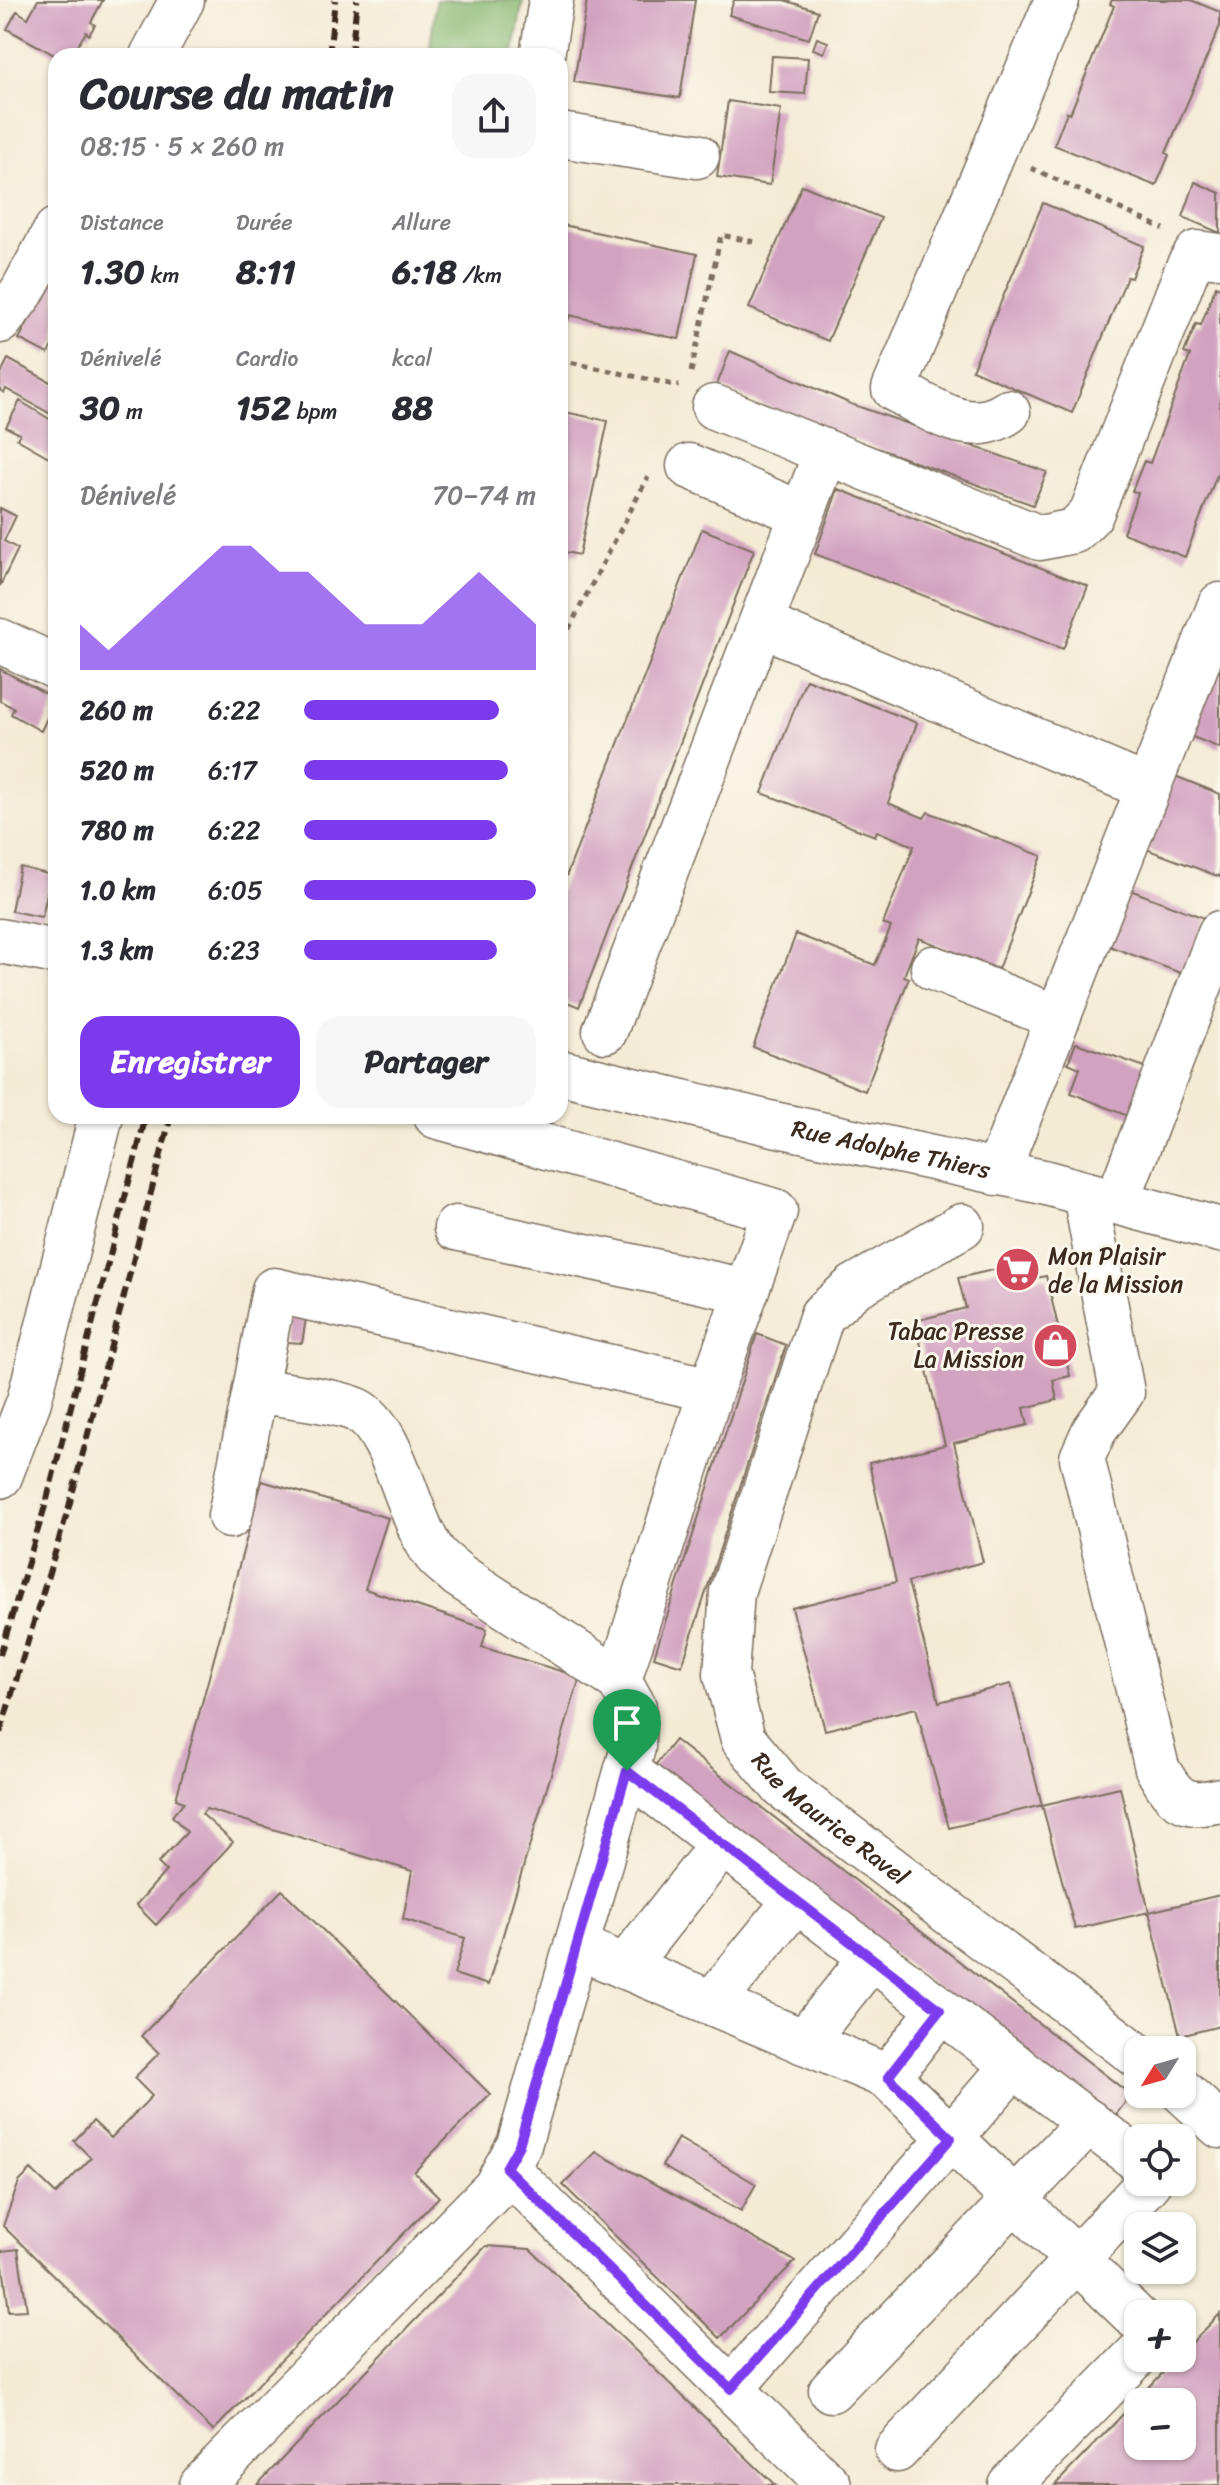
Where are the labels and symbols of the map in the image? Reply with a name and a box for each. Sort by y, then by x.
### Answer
street label: Rue Adolphe Thiers [788,1107,995,1191]
place label: Mon Plaisir de la Mission [1048,1235,1183,1305]
supermarket icon: Mon Plaisir de la Mission [993,1246,1041,1294]
place label: Tabac Presse La Mission [887,1310,1024,1380]
shop icon: Tabac Presse La Mission [1031,1321,1079,1369]
pin [593,1689,661,1771]
street label: Rue Maurice Ravel [741,1742,919,1897]
north arrow [1124,2036,1196,2108]

